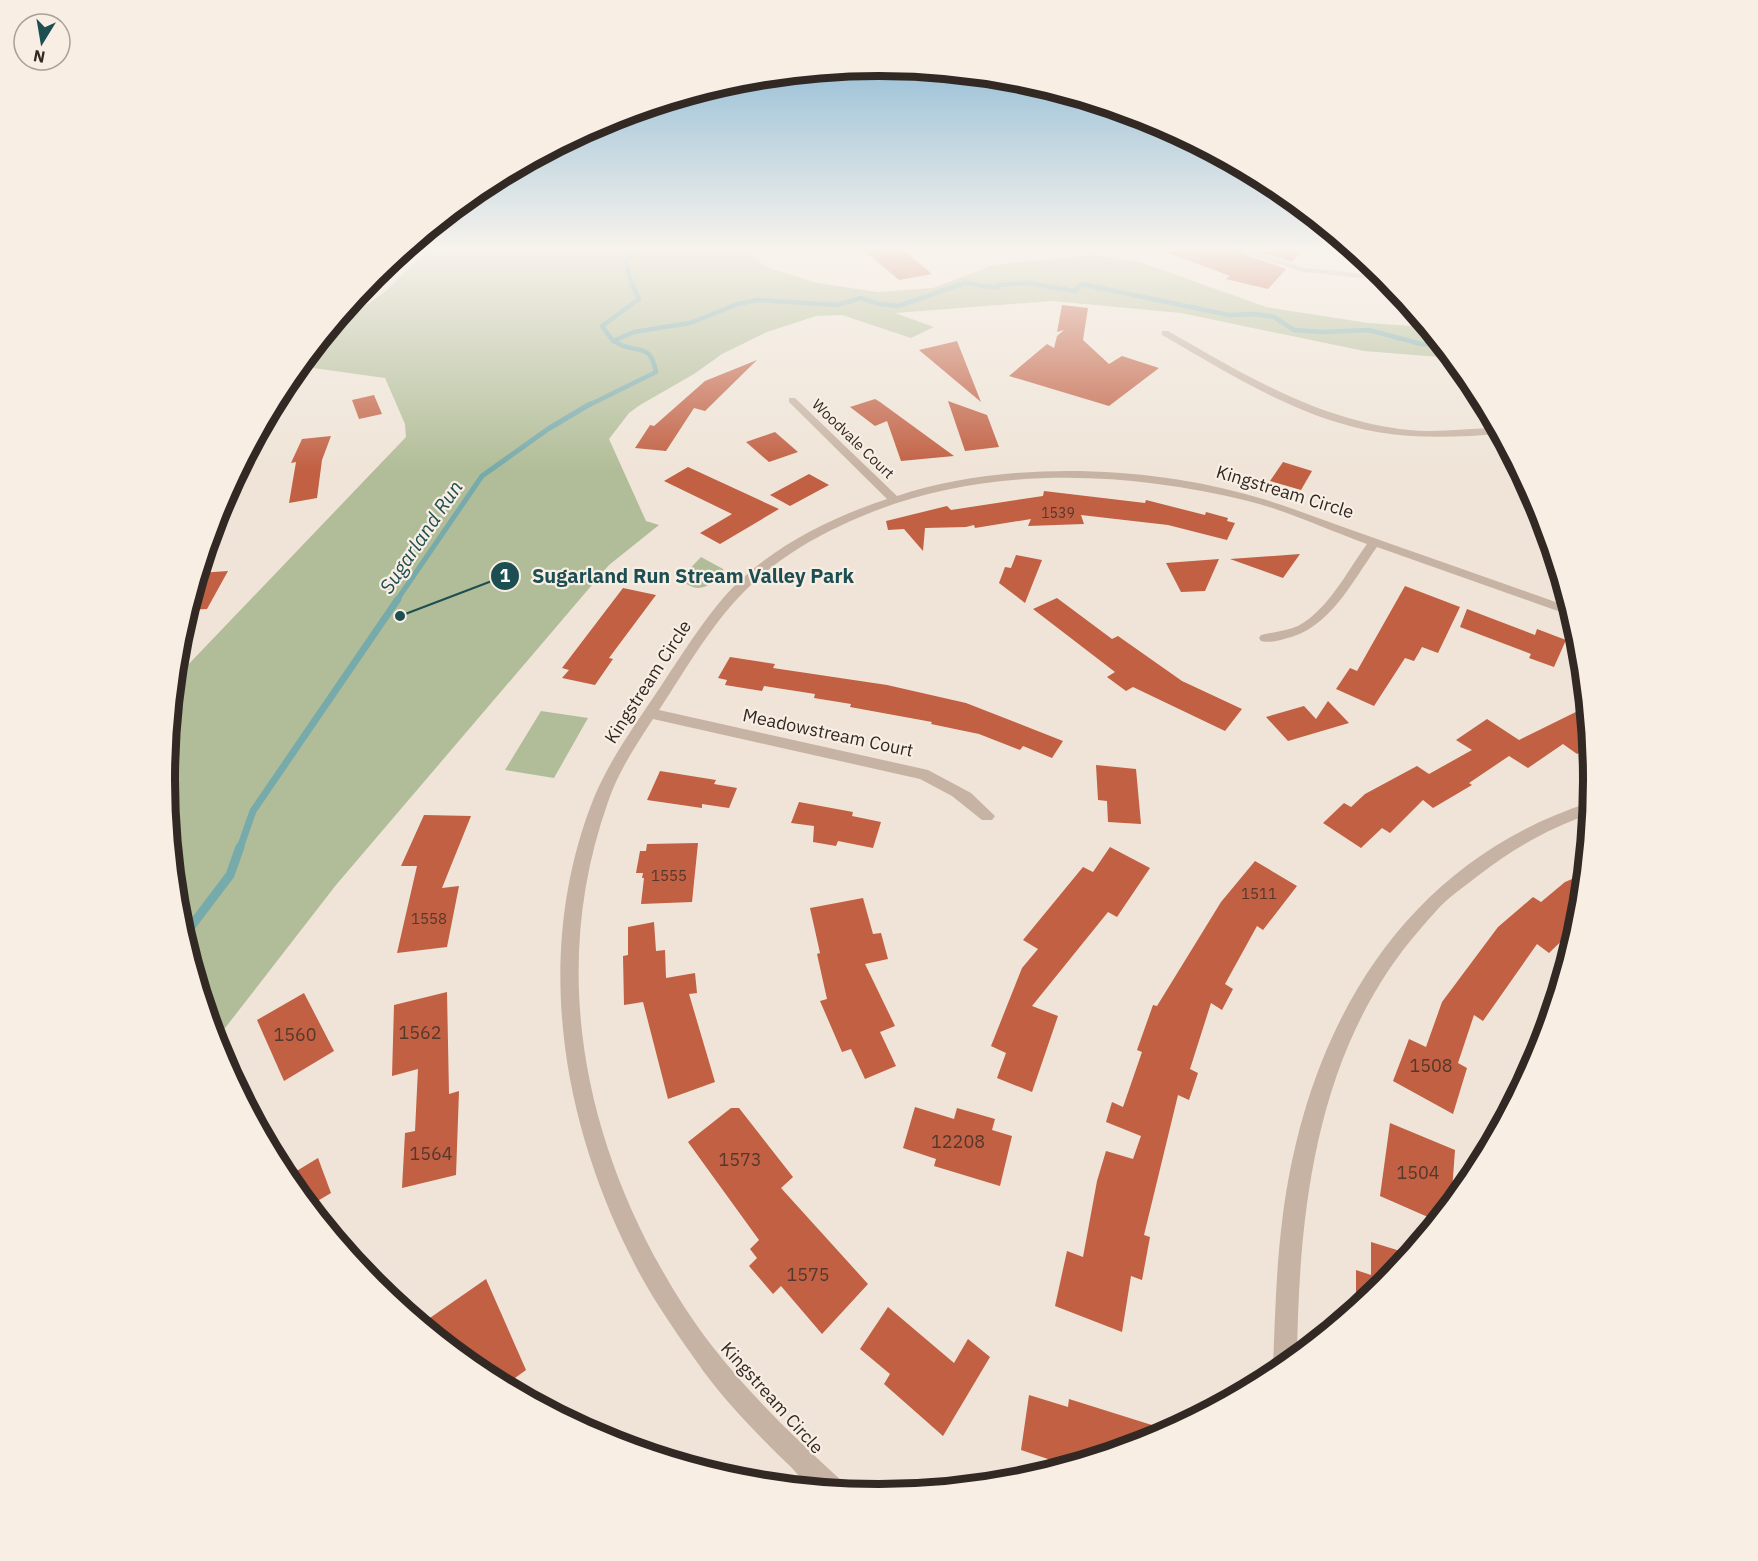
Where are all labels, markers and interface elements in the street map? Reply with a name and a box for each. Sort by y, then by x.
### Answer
north arrow [12,12,72,72]
text: N [32,46,47,68]
street label: Woodvale Court [808,395,898,483]
street label: Kingstream Circle [1214,460,1357,523]
water label: Sugarland Run [373,475,468,599]
house number: 1539 [1041,504,1075,522]
callout: Sugarland Run Stream Valley Park [490,557,866,595]
text: Sugarland Run Stream Valley Park [532,562,855,589]
text: 1 [500,564,511,587]
street label: Kingstream Circle [599,616,696,748]
street label: Meadowstream Court [741,703,915,762]
house number: 1555 [651,866,687,885]
house number: 1511 [1241,884,1277,903]
house number: 1558 [411,909,447,928]
house number: 1562 [398,1021,442,1044]
house number: 1560 [273,1023,317,1046]
house number: 1508 [1409,1054,1453,1077]
house number: 12208 [931,1130,985,1153]
house number: 1564 [409,1142,453,1165]
house number: 1573 [718,1148,762,1171]
house number: 1504 [1396,1161,1440,1184]
house number: 1575 [786,1263,830,1286]
street label: Kingstream Circle [716,1337,829,1458]

